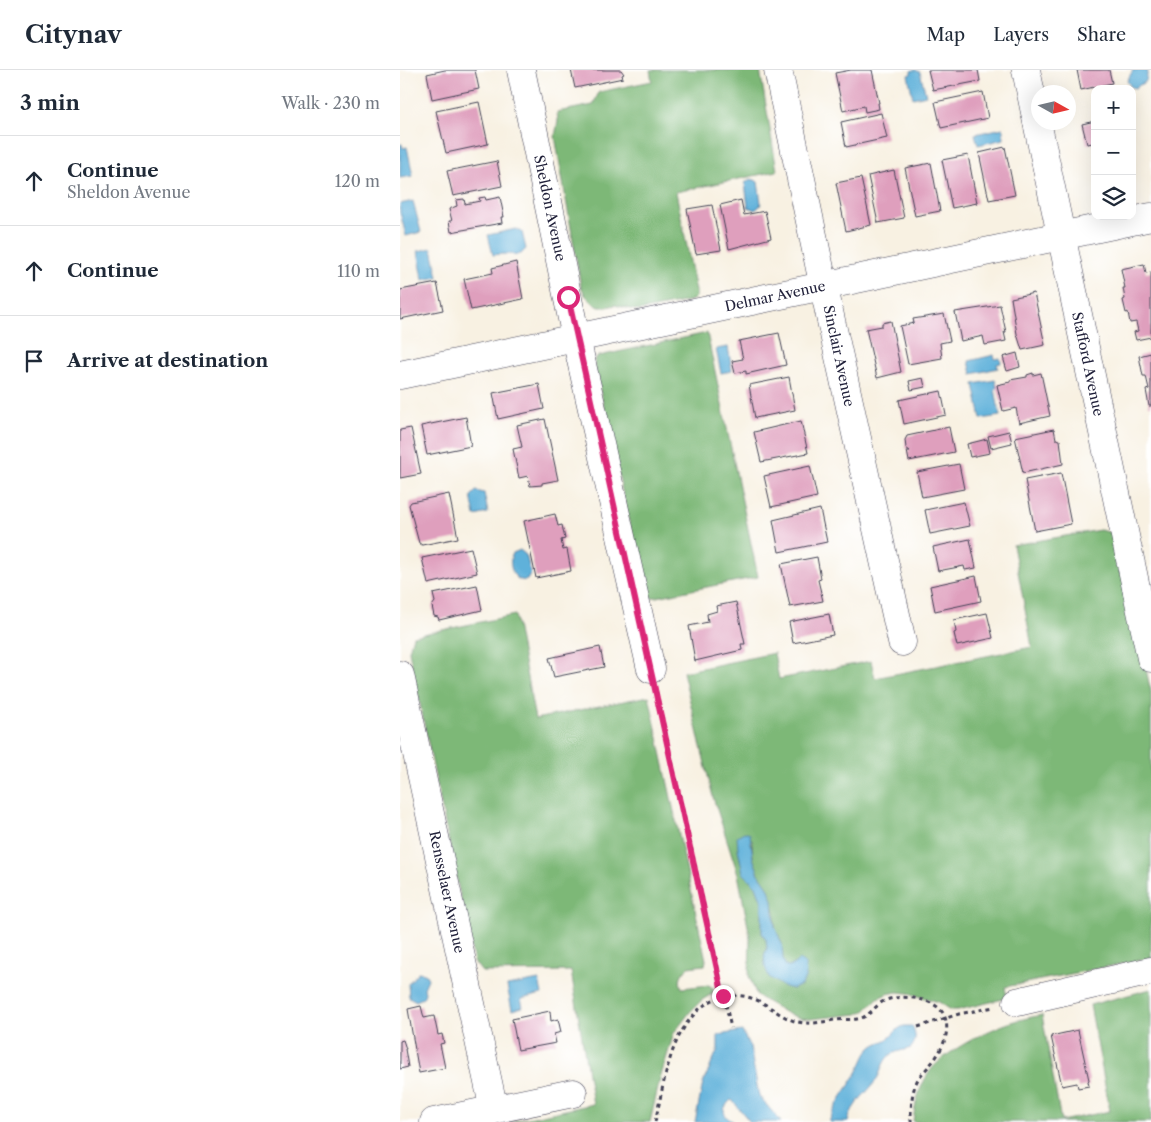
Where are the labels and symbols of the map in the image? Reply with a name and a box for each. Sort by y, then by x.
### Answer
north arrow [1031,85,1076,130]
street label: Sheldon Avenue [530,153,570,263]
street label: Delmar Avenue [723,277,827,315]
route start [557,286,580,309]
street label: Sinclair Avenue [819,304,859,408]
street label: Stafford Avenue [1068,310,1108,418]
street label: Rensselaer Avenue [425,829,469,955]
route end [712,985,735,1008]

